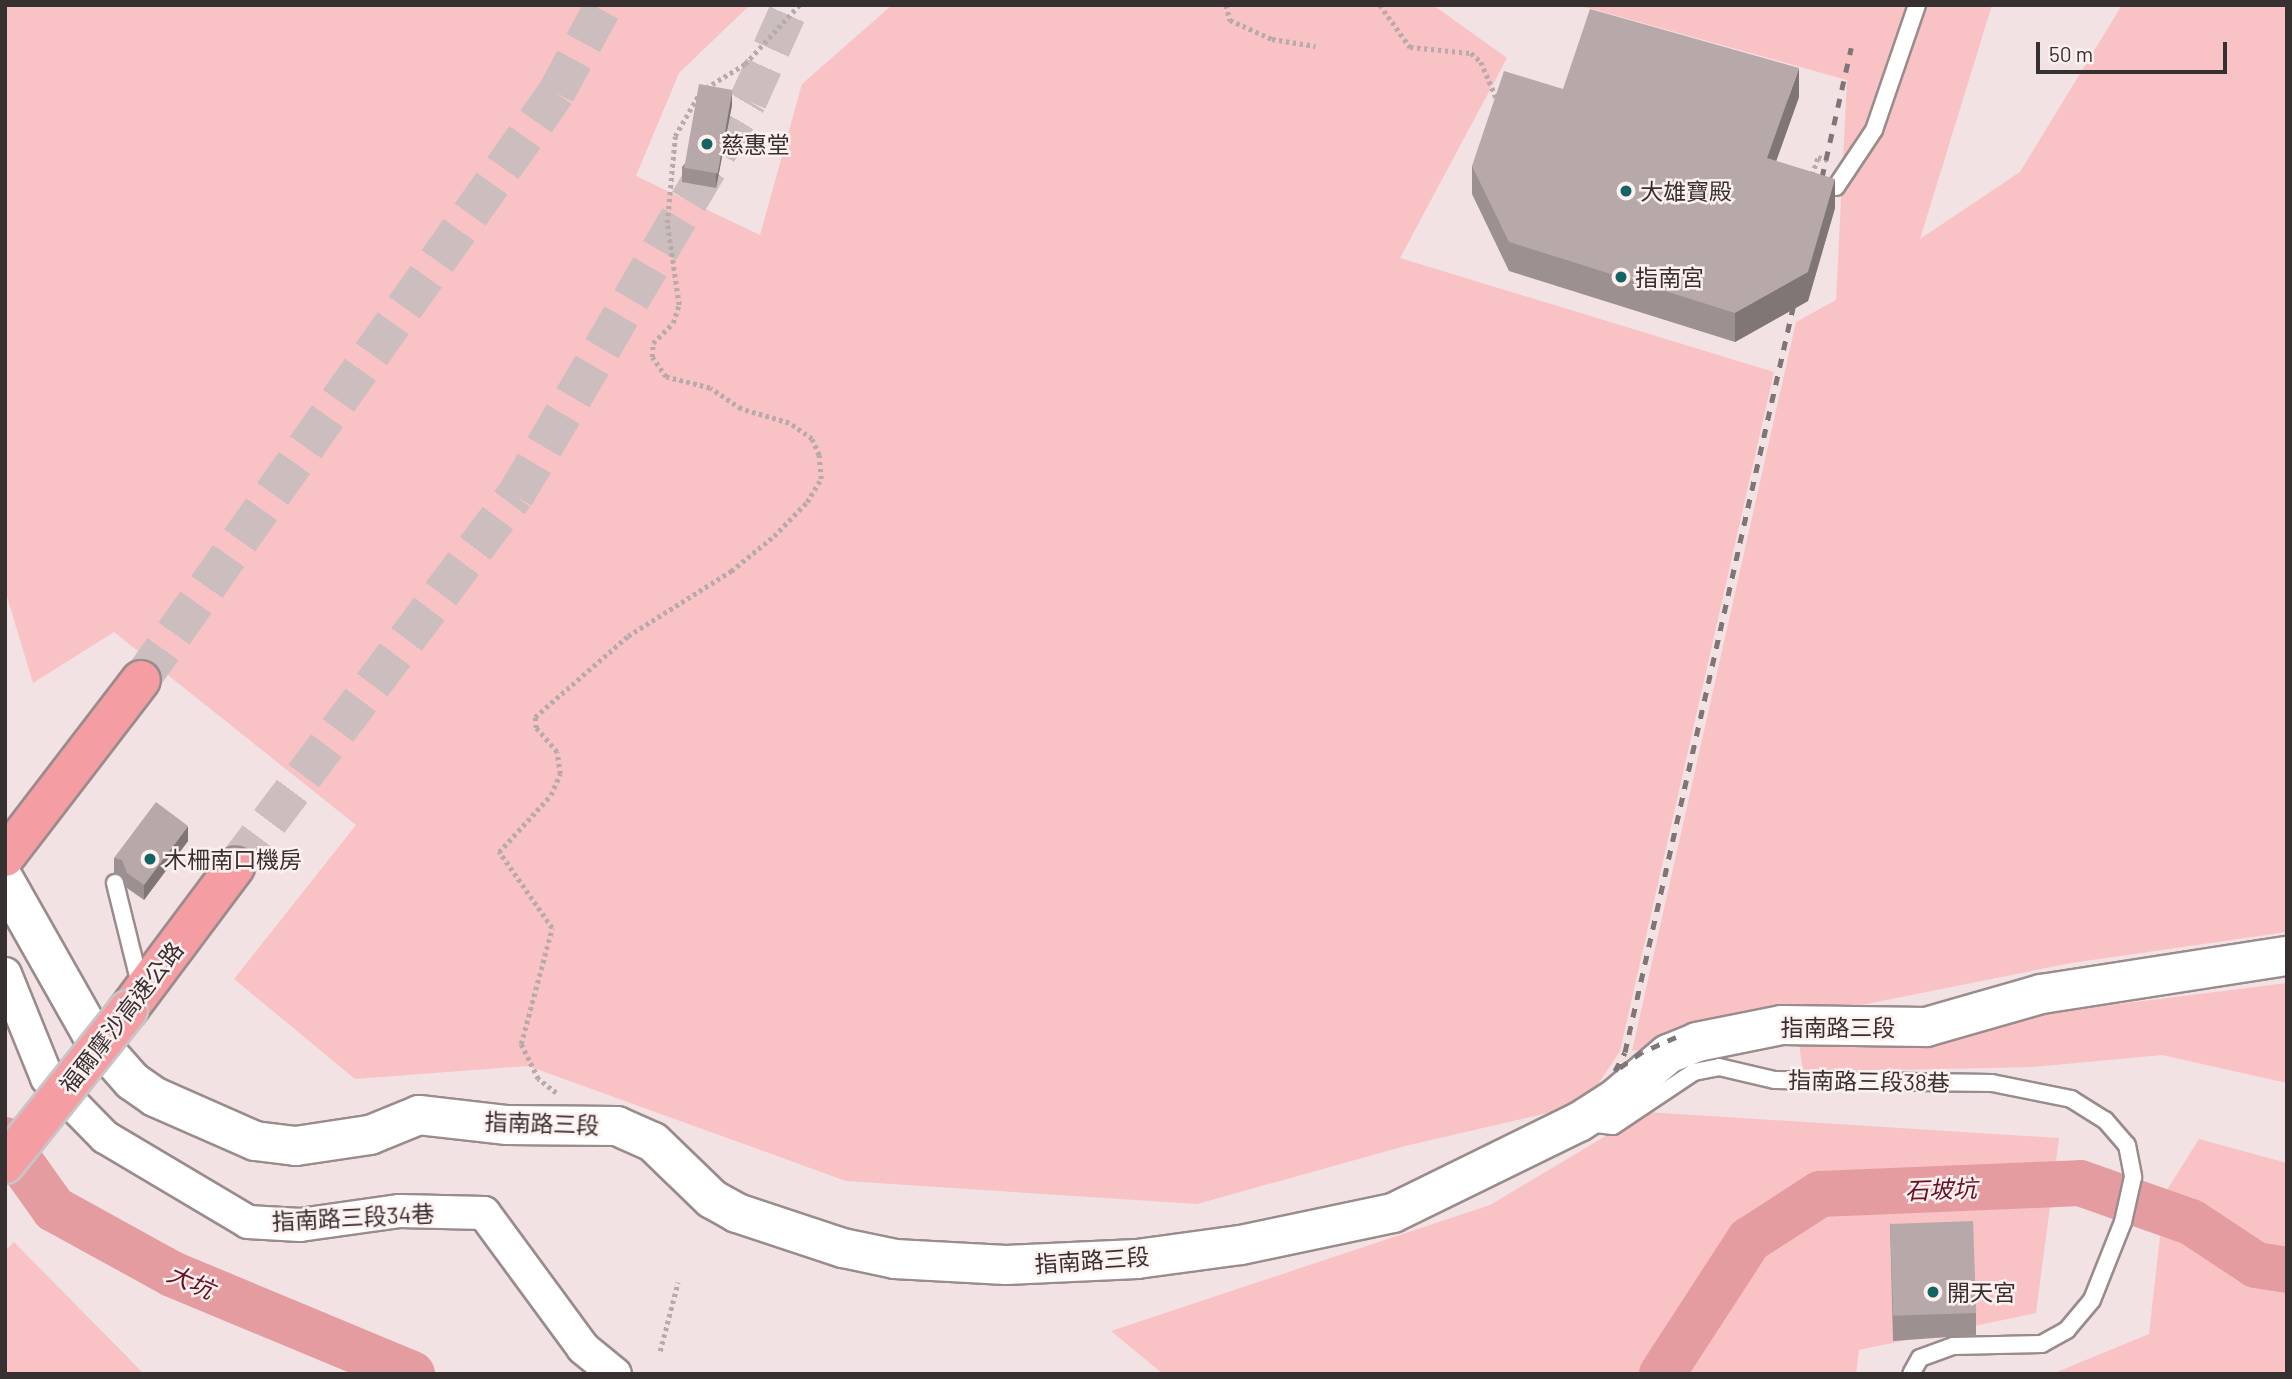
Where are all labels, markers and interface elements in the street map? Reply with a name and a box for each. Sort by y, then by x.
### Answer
scale bar [2040,28,2231,72]
text: 50 m [2049,41,2093,66]
place label: 慈惠堂 [721,130,790,158]
marker: 慈惠堂 [699,136,715,152]
place label: 大雄寶殿 [1640,177,1732,205]
marker: 大雄寶殿 [1618,183,1634,199]
place label: 指南宮 [1635,263,1704,291]
marker: 指南宮 [1613,269,1629,285]
place label: 木柵南口機房 [164,845,302,873]
marker: 木柵南口機房 [142,851,158,867]
street label: 福爾摩沙高速公路 [53,936,189,1098]
street label: 指南路三段 [1781,1013,1895,1041]
street label: 指南路三段38巷 [1788,1066,1950,1096]
street label: 指南路三段 [484,1107,600,1139]
water label: 石坡坑 [1905,1173,1977,1205]
street label: 指南路三段34巷 [271,1199,435,1235]
street label: 指南路三段 [1034,1242,1150,1278]
water label: 大坑 [163,1258,219,1304]
place label: 開天宮 [1947,1278,2016,1306]
marker: 開天宮 [1925,1284,1941,1300]

